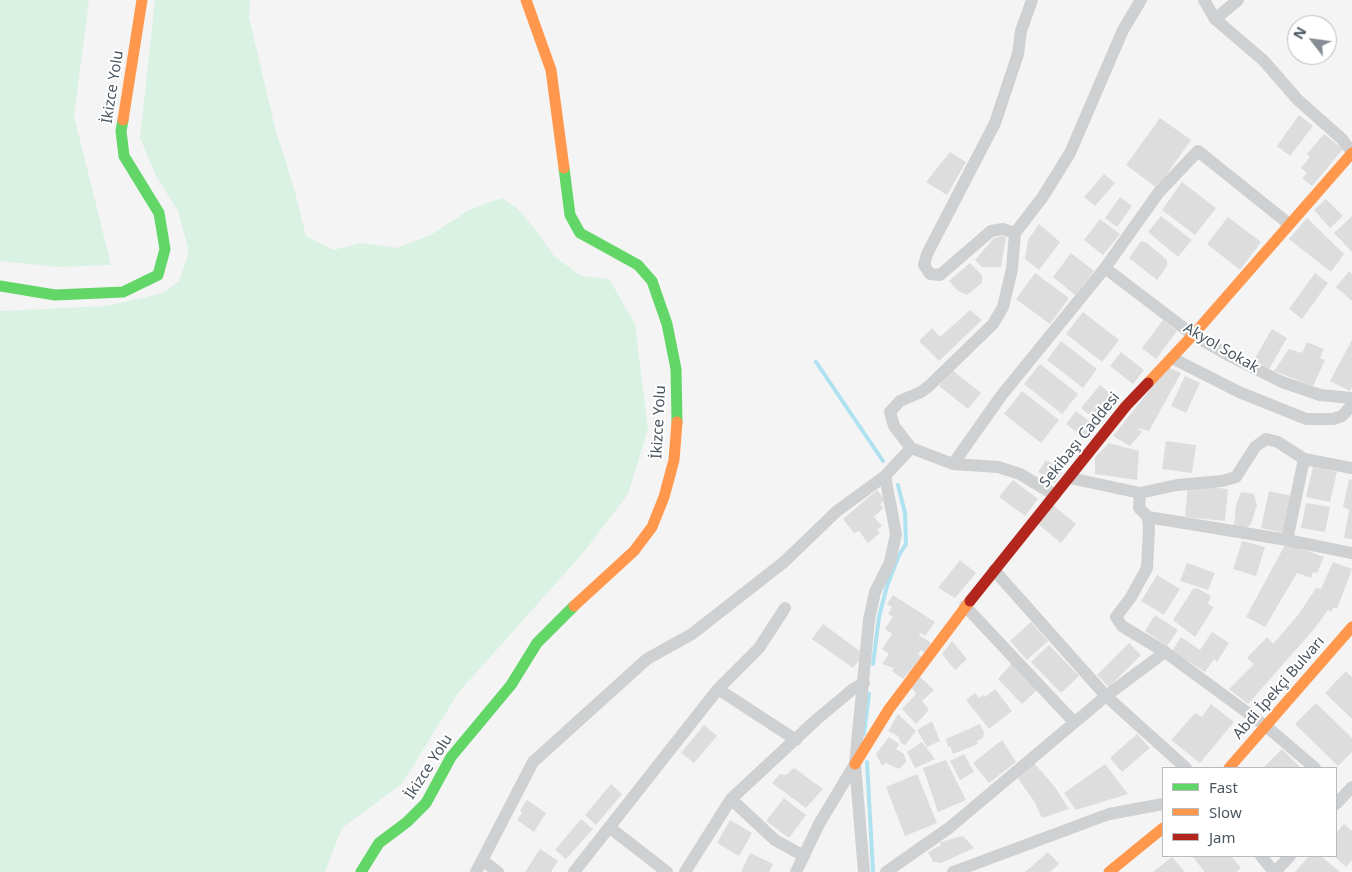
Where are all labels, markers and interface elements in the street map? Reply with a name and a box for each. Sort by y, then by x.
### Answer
north arrow [1287,15,1337,65]
text: N [1288,23,1311,42]
street label: İkizce Yolu [98,49,128,125]
street label: Akyol Sokak [1180,319,1262,377]
street label: İkizce Yolu [648,385,670,459]
street label: Sekibaşı Caddesi [1036,389,1124,491]
street label: Abdi İpekçi Bulvarı [1229,633,1329,743]
street label: İkizce Yolu [401,731,457,803]
legend [1162,767,1337,857]
text: Fast [1209,777,1238,797]
text: Slow [1209,802,1242,822]
text: Jam [1209,827,1236,847]

